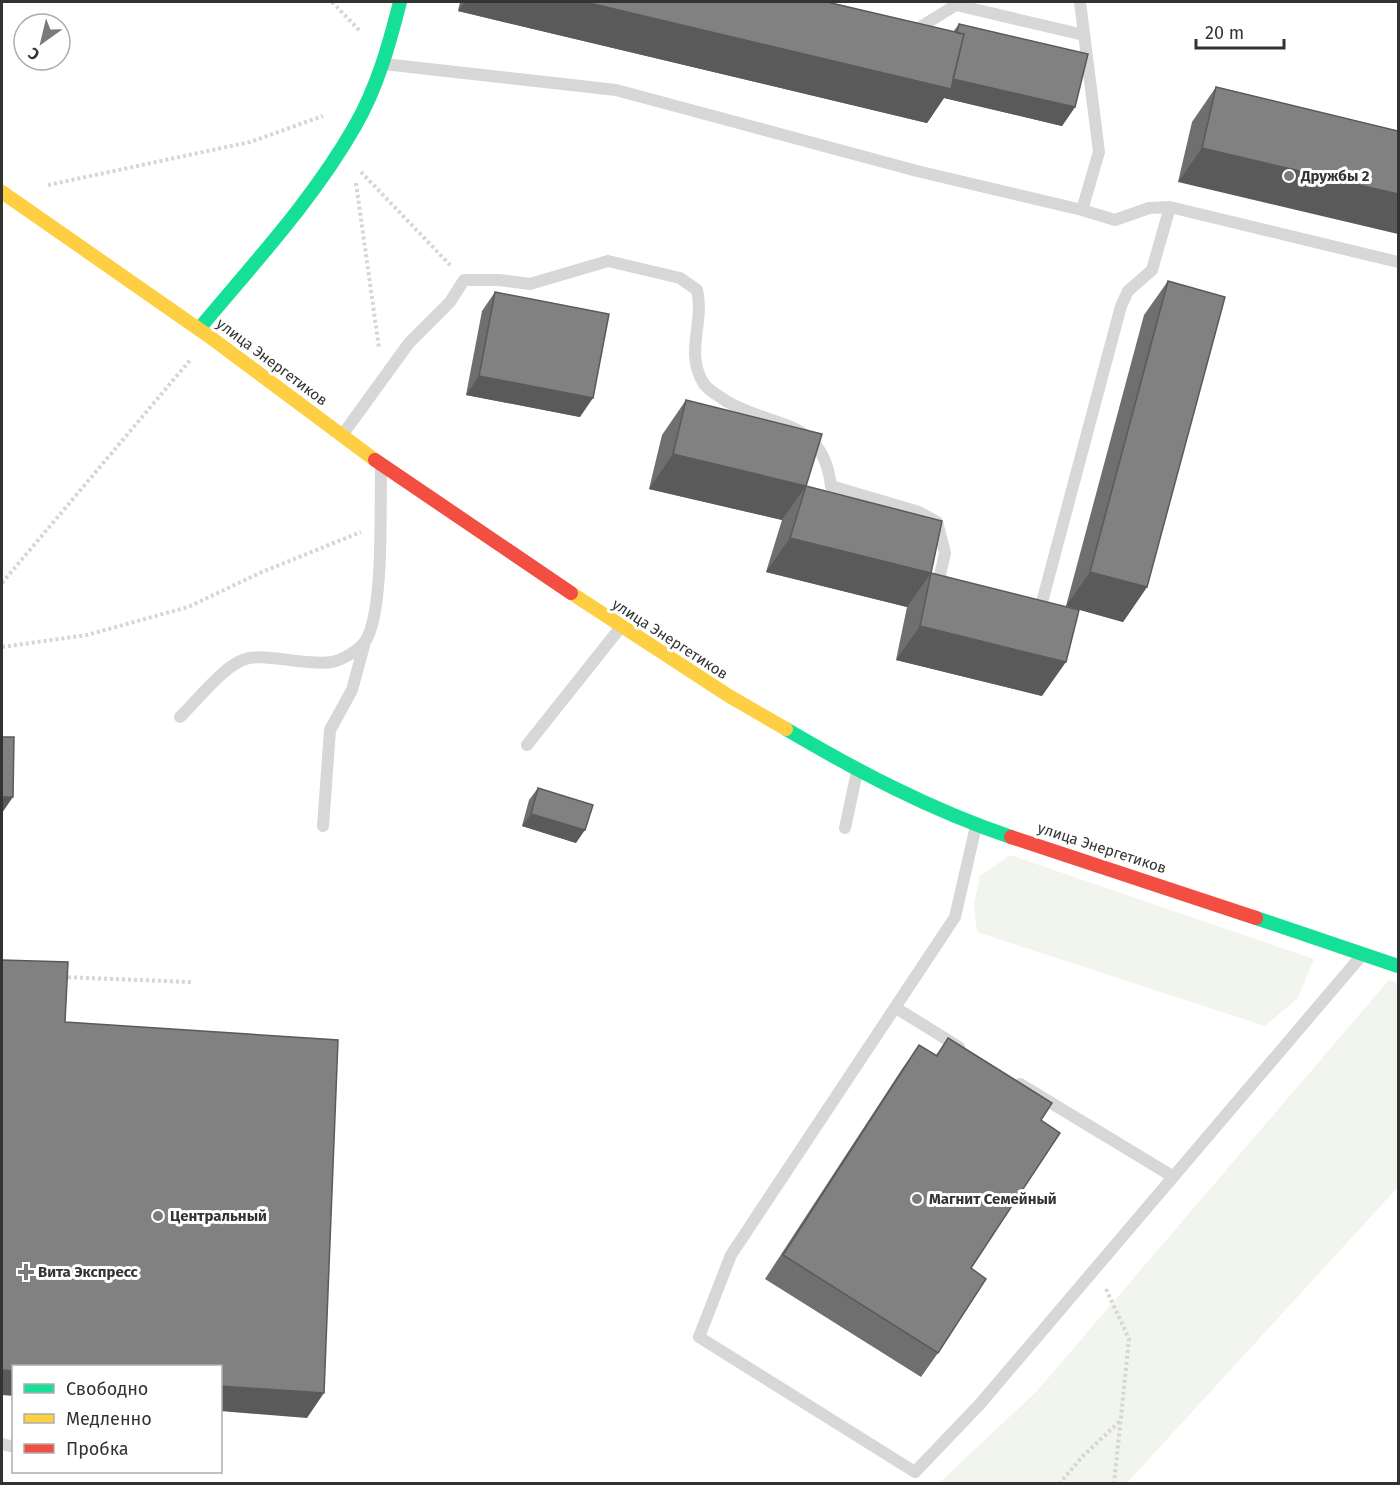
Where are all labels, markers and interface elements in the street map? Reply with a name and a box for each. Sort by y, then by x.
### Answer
north arrow [12,12,72,72]
scale bar [1196,12,1284,50]
text: 20 m [1205,22,1244,44]
text: С [24,43,43,64]
place label: Дружбы 2 [1300,167,1370,185]
marker: Дружбы 2 [1282,169,1296,183]
street label: улица Энергетиков [213,314,331,410]
street label: улица Энергетиков [609,595,731,683]
street label: улица Энергетиков [1035,819,1169,877]
place label: Магнит Семейный [929,1190,1057,1208]
marker: Магнит Семейный [910,1192,924,1206]
place label: Центральный [170,1207,267,1225]
marker: Центральный [151,1209,165,1223]
place label: Вита Экспресс [38,1263,139,1281]
marker: Вита Экспресс [19,1265,33,1279]
legend [12,1365,222,1473]
text: Свободно [66,1378,148,1400]
text: Медленно [66,1408,152,1430]
text: Пробка [66,1438,129,1460]

